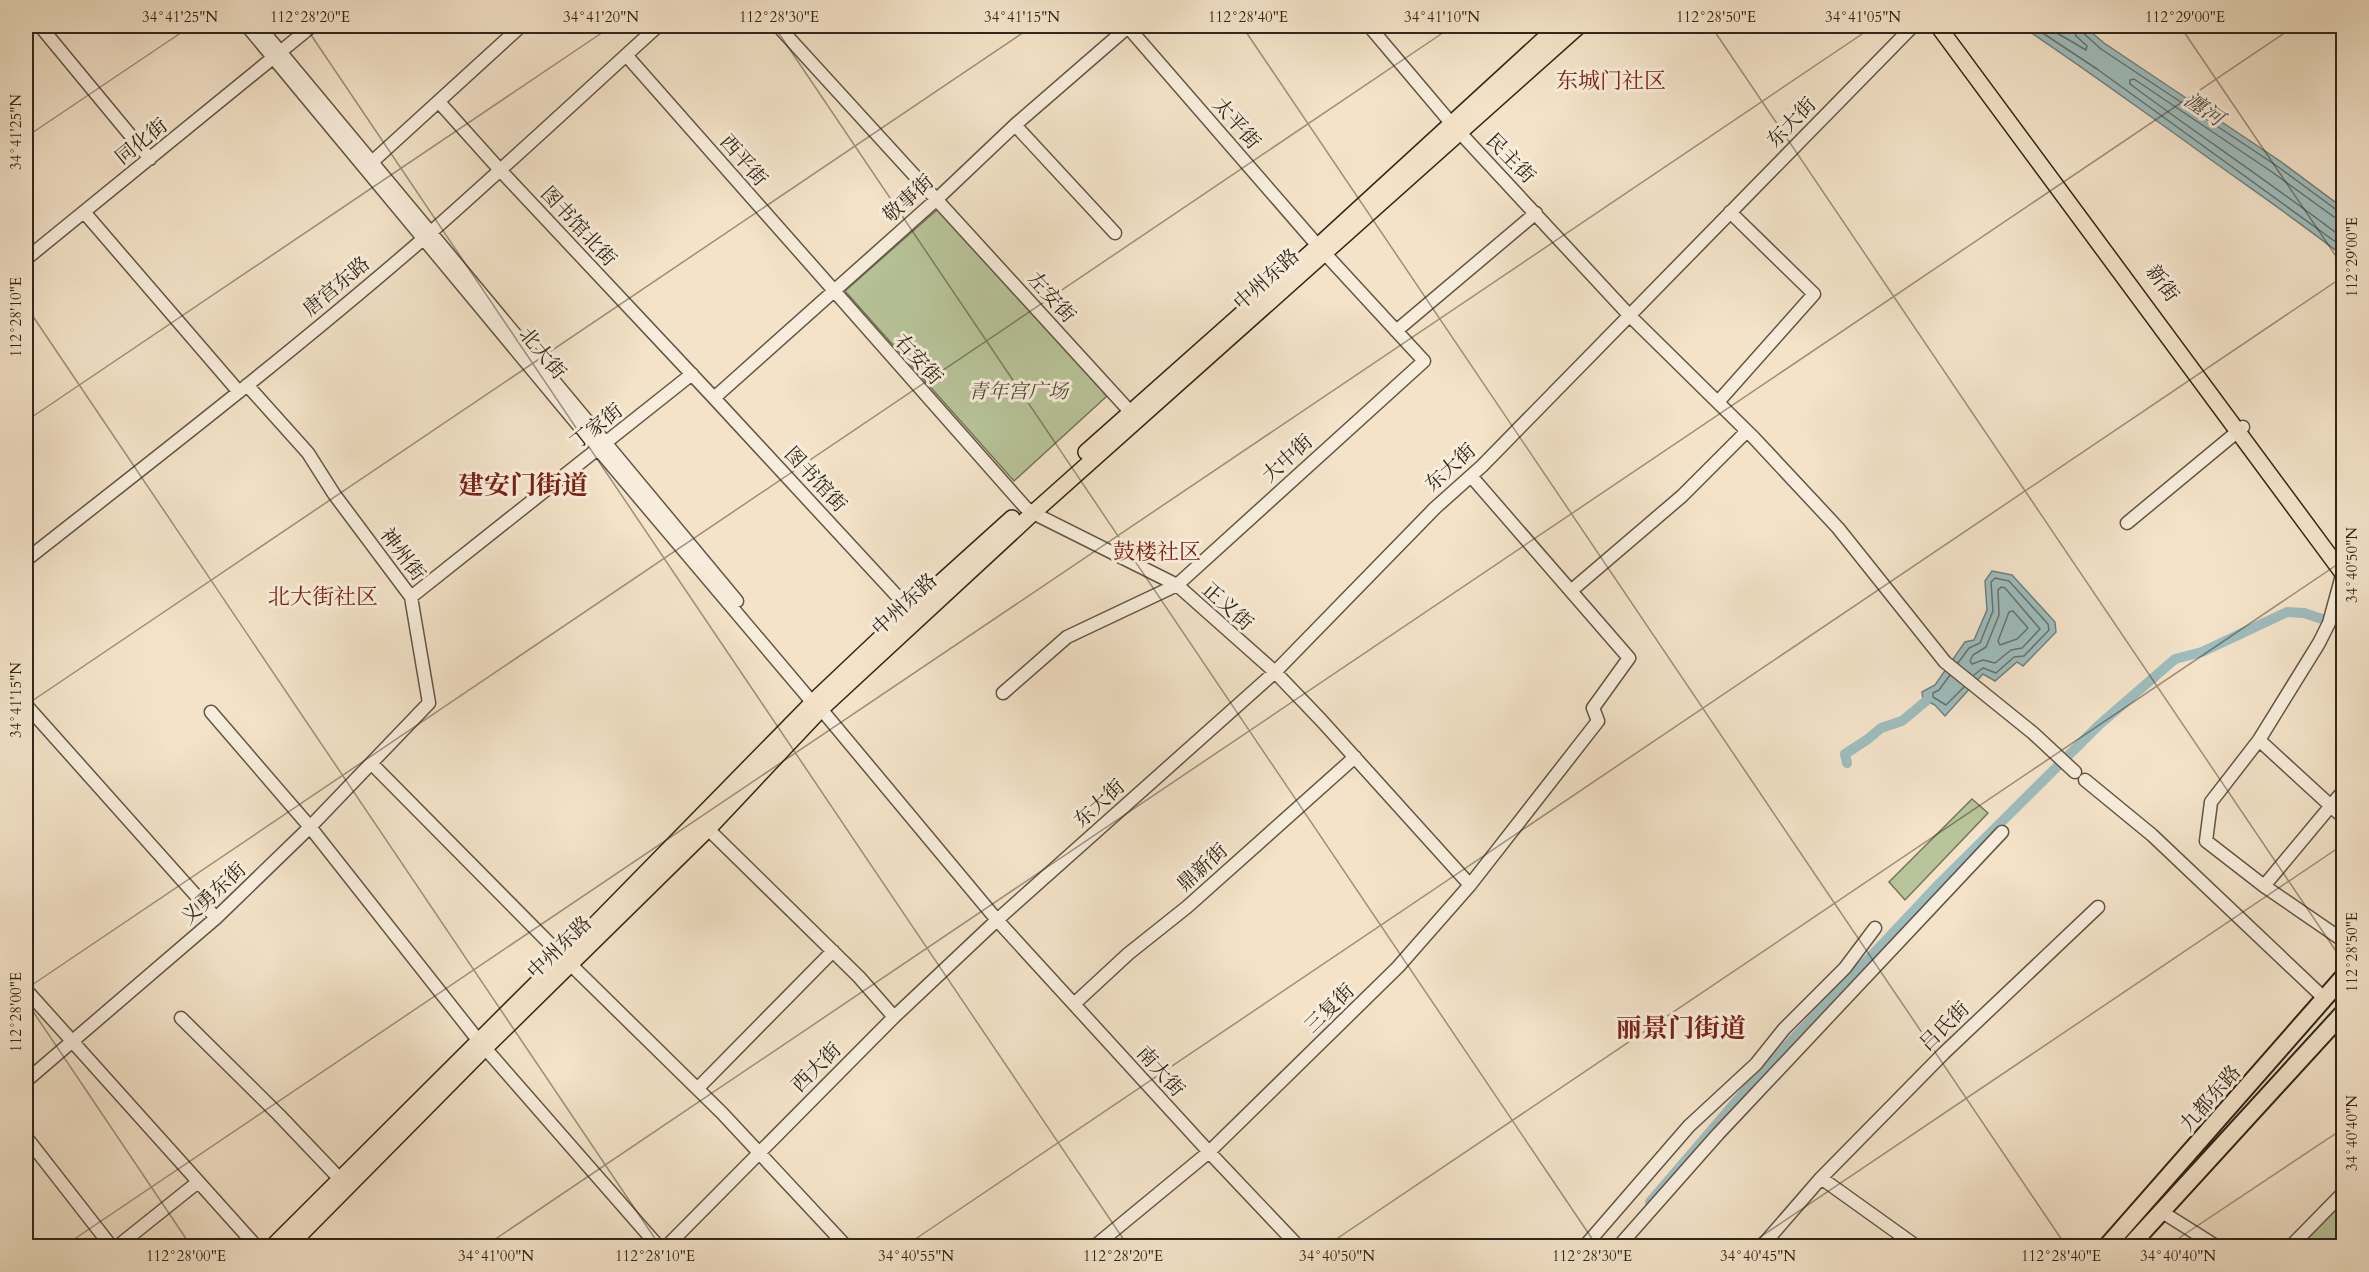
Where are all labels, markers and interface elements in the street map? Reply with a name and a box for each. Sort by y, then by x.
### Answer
text: 34°41'25"N [142,7,218,27]
text: 112°28'20"E [270,7,350,27]
text: 34°41'20"N [563,7,639,27]
text: 112°28'30"E [739,7,819,27]
text: 34°41'15"N [984,7,1060,27]
text: 112°28'40"E [1208,7,1288,27]
text: 34°41'10"N [1404,7,1480,27]
text: 112°28'50"E [1676,7,1756,27]
text: 34°41'05"N [1825,7,1901,27]
text: 112°29'00"E [2145,7,2225,27]
district label: 东城门社区 [1556,66,1666,96]
water label: 瀍河 [2178,86,2233,135]
street label: 东大街 [1761,91,1822,153]
street label: 太平街 [1207,92,1266,155]
text: 34°41'25"N [6,94,26,170]
street label: 同化街 [110,112,173,171]
street label: 民主街 [1480,127,1541,189]
street label: 西平街 [714,129,773,192]
street label: 敬事街 [877,168,940,228]
street label: 图书馆北街 [535,181,623,272]
text: 112°29'00"E [2342,217,2362,297]
street label: 中州东路 [1228,243,1305,316]
street label: 唐宫东路 [297,250,376,322]
street label: 新街 [2140,259,2185,307]
street label: 左安街 [1022,266,1082,329]
text: 112°28'10"E [6,277,26,357]
street label: 北大街 [513,322,572,385]
street label: 右安街 [889,328,949,391]
park label: 青年宫广场 [968,378,1070,405]
street label: 丁家街 [564,397,628,456]
street label: 大中街 [1256,428,1319,488]
street label: 东大街 [1419,437,1482,497]
street label: 图书馆街 [778,441,853,518]
district label: 建安门街道 [458,468,588,503]
street label: 神州街 [374,522,431,586]
text: 34°40'50"N [2342,527,2362,603]
district label: 鼓楼社区 [1113,537,1201,567]
street label: 中州东路 [866,567,943,642]
street label: 正义街 [1196,576,1259,636]
district label: 北大街社区 [268,582,378,612]
text: 34°41'15"N [6,662,26,738]
street label: 东大街 [1068,773,1131,833]
street label: 鼎新街 [1171,837,1234,897]
street label: 义勇东街 [175,856,252,931]
street label: 中州东路 [521,910,597,985]
text: 112°28'50"E [2342,912,2362,992]
text: 112°28'00"E [6,972,26,1052]
street label: 三复街 [1298,978,1360,1039]
street label: 吕氏街 [1913,996,1975,1057]
district label: 丽景门街道 [1616,1011,1746,1046]
street label: 西大街 [786,1037,847,1098]
street label: 南大街 [1131,1040,1191,1103]
street label: 九都东路 [2174,1059,2247,1137]
text: 34°40'40"N [2342,1095,2362,1171]
text: 112°28'00"E [146,1246,226,1266]
text: 34°41'00"N [458,1246,534,1266]
text: 112°28'10"E [615,1246,695,1266]
text: 34°40'55"N [878,1246,954,1266]
text: 112°28'20"E [1083,1246,1163,1266]
text: 34°40'50"N [1299,1246,1375,1266]
text: 112°28'30"E [1552,1246,1632,1266]
text: 34°40'45"N [1720,1246,1796,1266]
text: 112°28'40"E [2021,1246,2101,1266]
text: 34°40'40"N [2140,1246,2216,1266]

